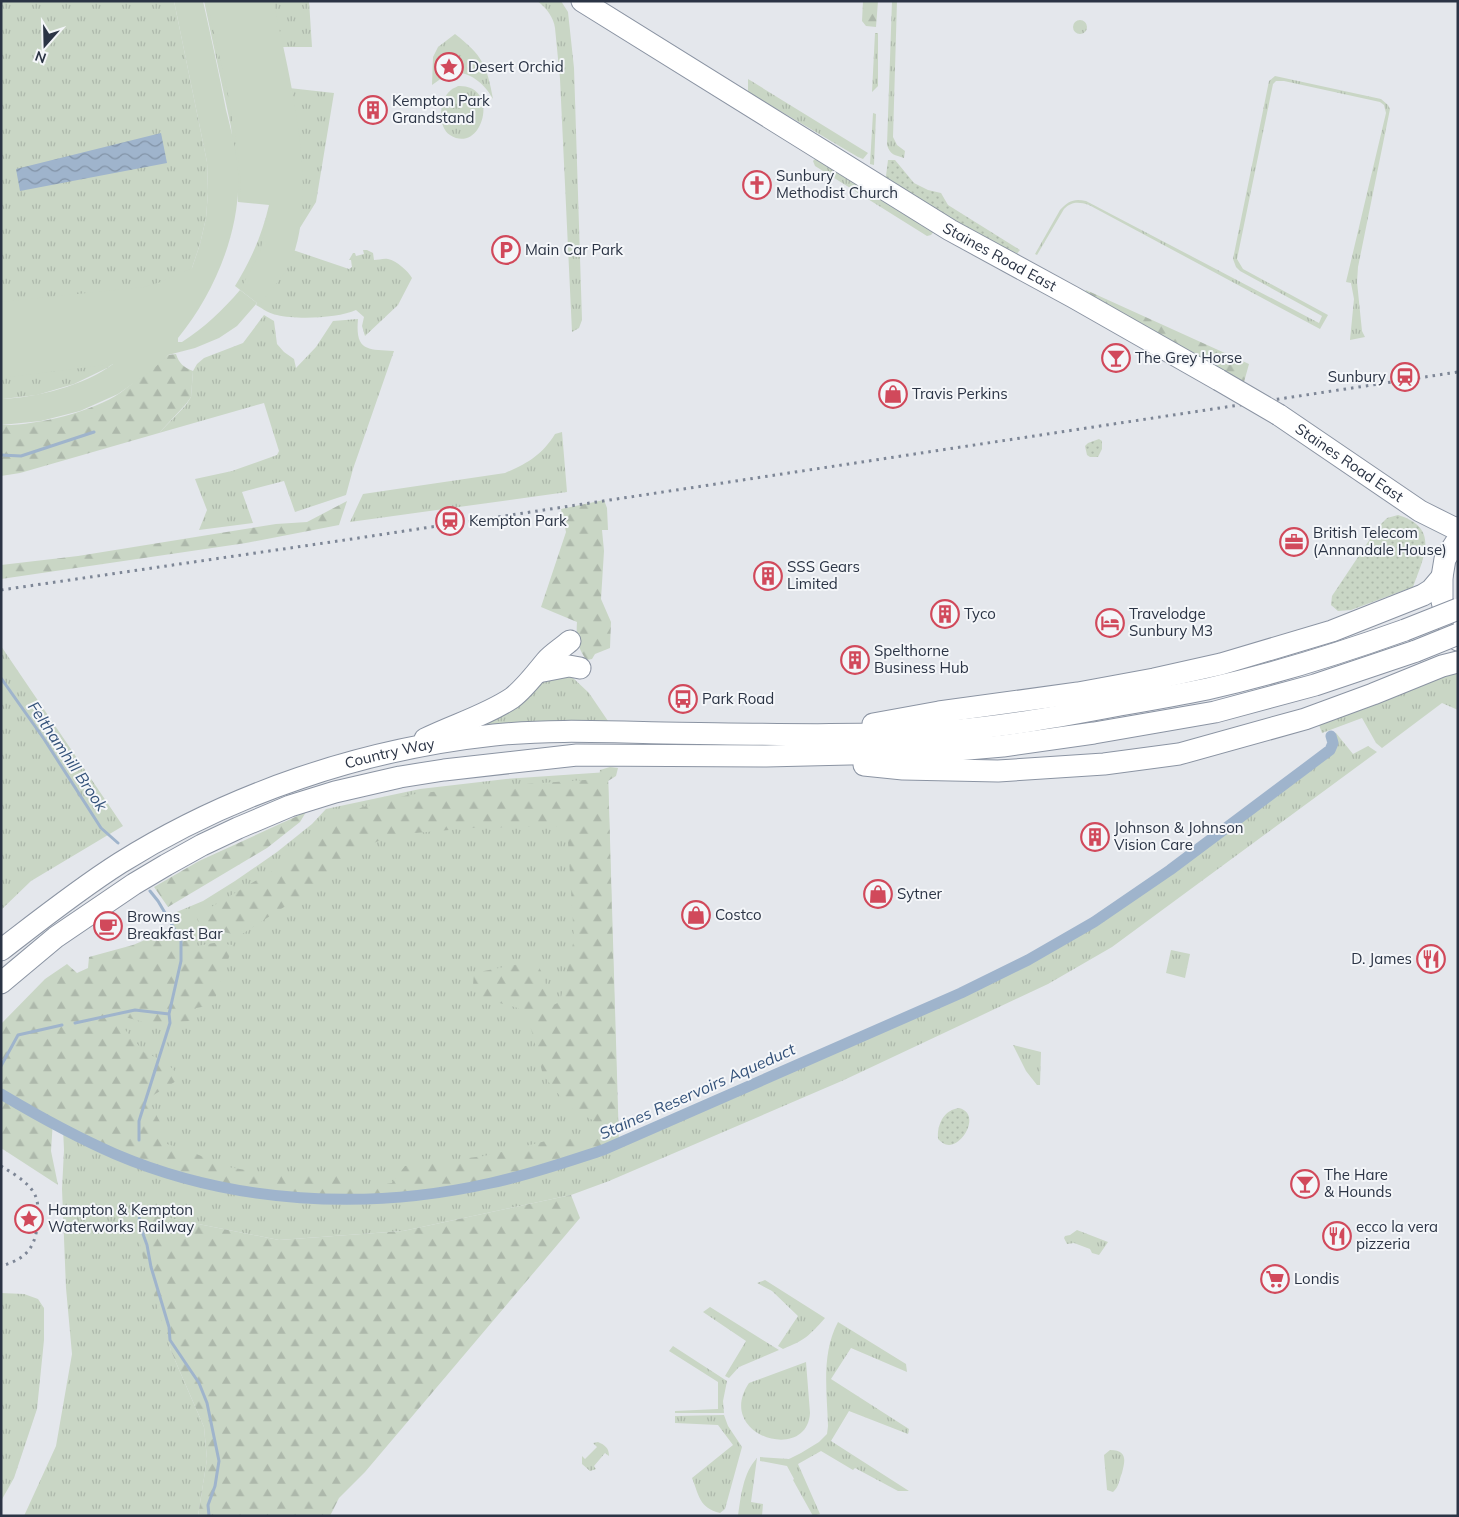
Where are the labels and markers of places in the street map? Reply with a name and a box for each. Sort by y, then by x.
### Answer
place icon: Desert Orchid [434,52,464,82]
place label: Desert Orchid [468,57,564,76]
place label: Kempton Park Grandstand [392,91,490,127]
building icon: Kempton Park Grandstand [358,95,388,125]
place label: Sunbury Methodist Church [776,166,898,202]
church icon: Sunbury Methodist Church [742,170,772,200]
parking icon: Main Car Park [491,235,521,265]
place label: Main Car Park [525,240,623,259]
bar icon: The Grey Horse [1101,343,1131,373]
place label: The Grey Horse [1135,348,1242,367]
station icon: Sunbury [1390,362,1420,392]
place label: Sunbury [1328,367,1386,386]
shop icon: Travis Perkins [878,379,908,409]
place label: Travis Perkins [912,384,1008,403]
station icon: Kempton Park [435,506,465,536]
place label: Kempton Park [469,511,567,530]
place label: British Telecom (Annandale House) [1313,523,1447,559]
office icon: British Telecom (Annandale House) [1279,527,1309,557]
place label: SSS Gears Limited [787,557,860,593]
building icon: SSS Gears Limited [753,561,783,591]
building icon: Tyco [930,599,960,629]
place label: Tyco [964,604,996,623]
place label: Travelodge Sunbury M3 [1129,604,1213,640]
hotel icon: Travelodge Sunbury M3 [1095,608,1125,638]
place label: Spelthorne Business Hub [874,641,969,677]
building icon: Spelthorne Business Hub [840,645,870,675]
bus stop icon: Park Road [668,684,698,714]
place label: Park Road [702,689,774,708]
place label: Johnson & Johnson Vision Care [1114,818,1244,854]
building icon: Johnson & Johnson Vision Care [1080,822,1110,852]
shop icon: Sytner [863,879,893,909]
place label: Sytner [897,884,943,903]
shop icon: Costco [681,900,711,930]
place label: Costco [715,905,762,924]
place label: Browns Breakfast Bar [127,907,223,943]
cafe icon: Browns Breakfast Bar [93,911,123,941]
restaurant icon: D. James [1416,944,1446,974]
place label: D. James [1351,949,1412,968]
place label: The Hare & Hounds [1324,1165,1392,1201]
bar icon: The Hare & Hounds [1290,1169,1320,1199]
place label: Hampton & Kempton Waterworks Railway [48,1200,194,1236]
place icon: Hampton & Kempton Waterworks Railway [14,1204,44,1234]
place label: ecco la vera pizzeria [1356,1217,1438,1253]
restaurant icon: ecco la vera pizzeria [1322,1221,1352,1251]
supermarket icon: Londis [1260,1264,1290,1294]
place label: Londis [1294,1269,1339,1288]

